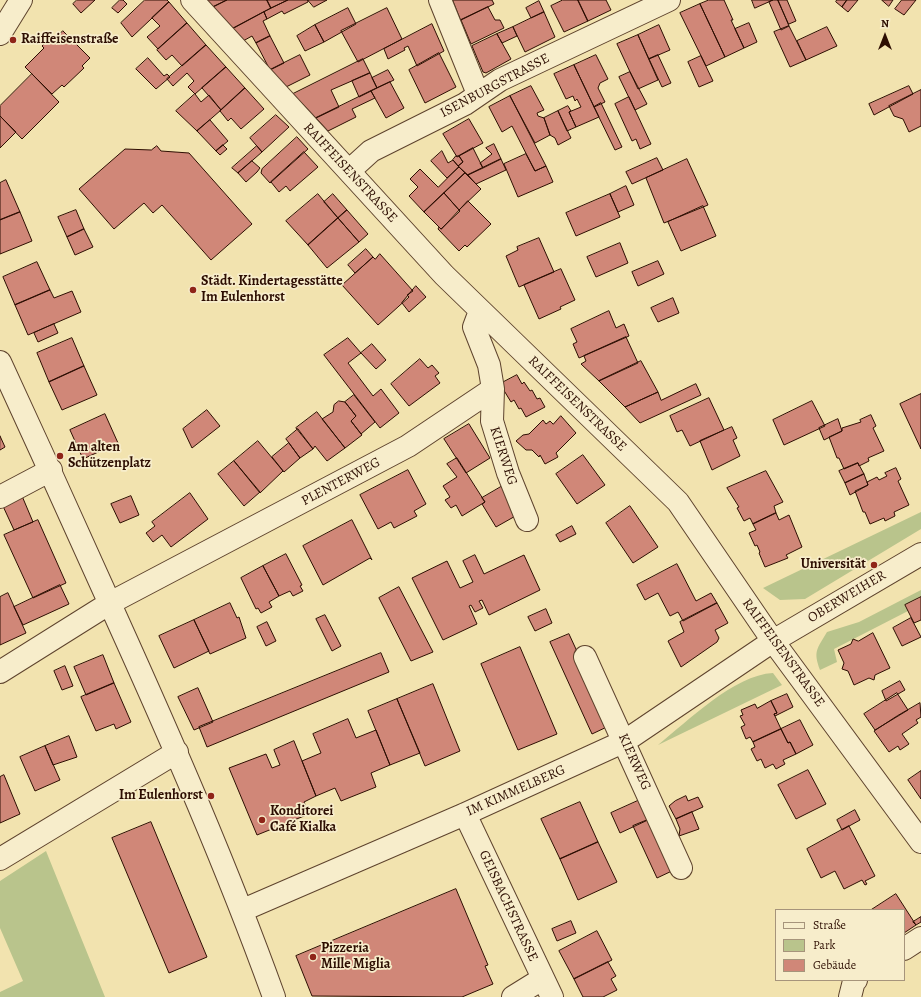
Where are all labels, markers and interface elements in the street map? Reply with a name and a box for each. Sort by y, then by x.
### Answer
north arrow [865,16,905,56]
text: N [881,16,889,31]
place label: Raiffeisenstraße [21,32,119,48]
marker: Raiffeisenstraße [8,35,18,45]
street label: ISENBURGSTRASSE [437,50,553,122]
street label: RAIFFEISENSTRASSE [299,120,401,226]
place label: Städt. Kindertagesstätte Im Eulenhorst [201,274,343,306]
marker: Städt. Kindertagesstätte Im Eulenhorst [188,285,198,295]
street label: RAIFFEISENSTRASSE [524,353,630,455]
street label: KIERWEG [486,425,520,487]
place label: Am alten Schützenplatz [68,440,151,472]
marker: Am alten Schützenplatz [55,451,65,461]
street label: PLENTERWEG [299,454,383,510]
place label: Universität [801,557,866,573]
marker: Universität [869,560,879,570]
street label: OBERWEIHER [805,567,889,627]
street label: RAIFFEISENSTRASSE [738,595,828,711]
street label: KIERWEG [614,731,654,793]
street label: IM KIMMELBERG [464,762,568,820]
place label: Im Eulenhorst [119,788,203,804]
marker: Im Eulenhorst [206,791,216,801]
place label: Konditorei Café Kialka [270,804,336,836]
marker: Konditorei Café Kialka [257,815,267,825]
street label: GEISBACHSTRASSE [475,848,541,964]
legend [775,909,905,981]
text: Straße [813,917,846,933]
text: Park [813,937,836,953]
place label: Pizzeria Mille Miglia [321,941,391,974]
marker: Pizzeria Mille Miglia [308,952,318,962]
text: Gebäude [813,957,856,973]

